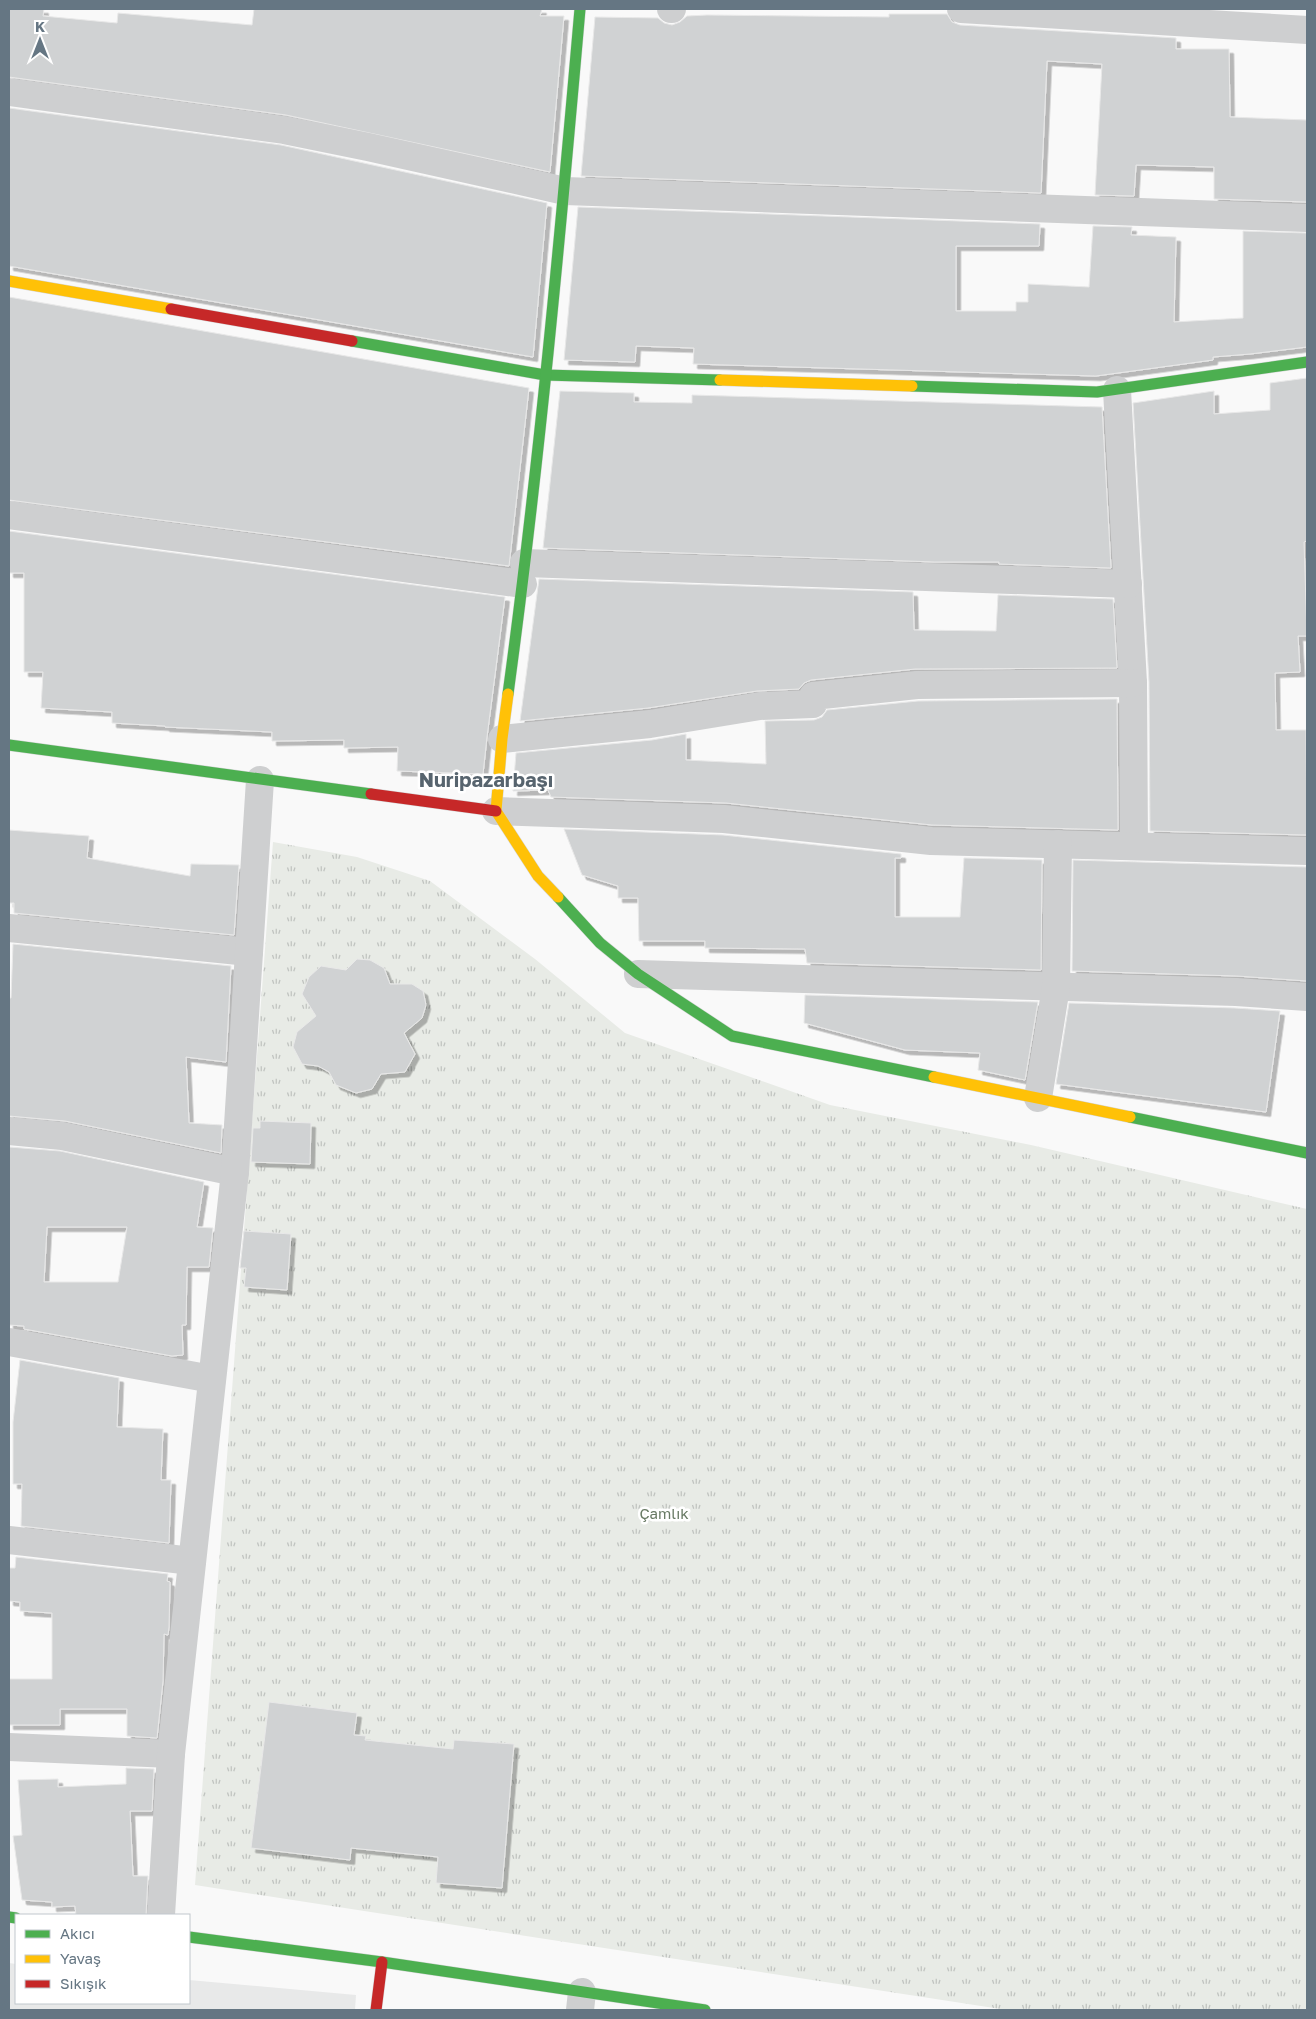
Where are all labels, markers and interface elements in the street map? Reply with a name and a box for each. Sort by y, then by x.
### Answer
north arrow [15,15,65,65]
text: K [35,18,45,35]
district label: Nuripazarbaşı [419,767,553,791]
park label: Çamlık [639,1504,689,1522]
legend [15,1914,190,2004]
text: Akıcı [60,1924,95,1942]
text: Yavaş [60,1949,101,1967]
text: Sıkışık [60,1974,107,1992]

